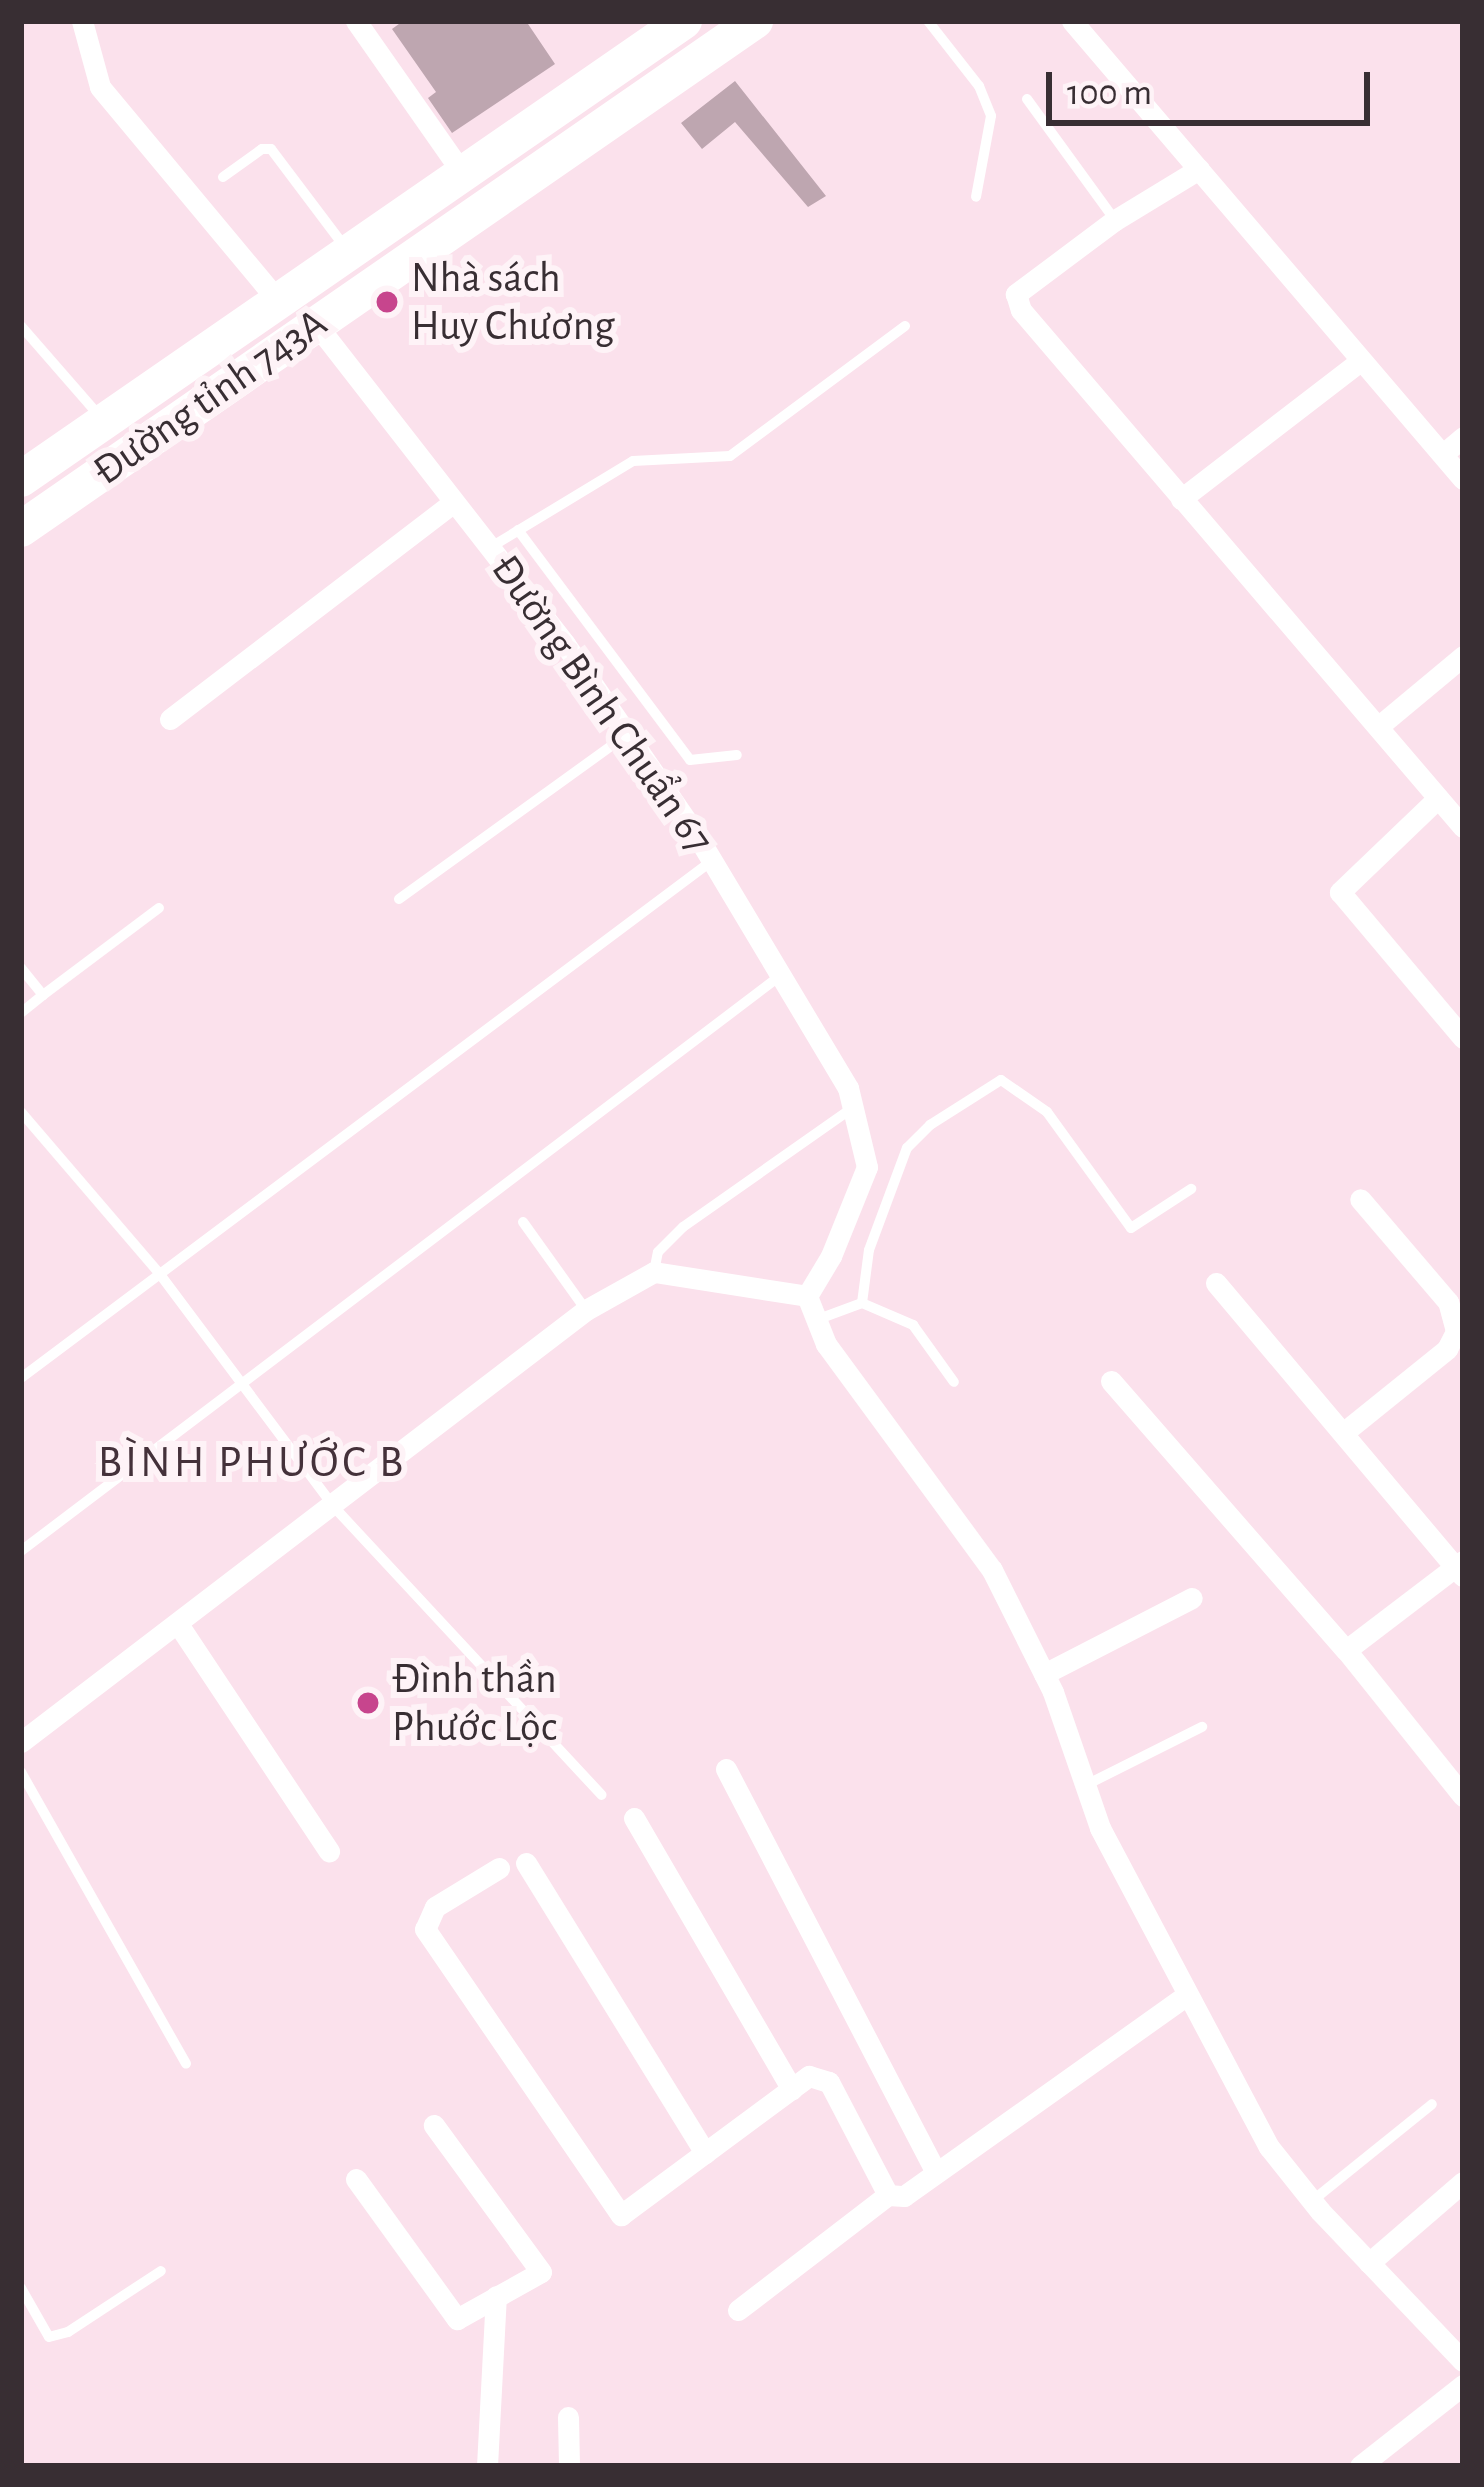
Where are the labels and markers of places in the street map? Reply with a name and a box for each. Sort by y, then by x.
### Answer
place label: Nhà sách Huy Chương [411,253,615,352]
marker: Nhà sách Huy Chương [374,289,400,315]
place label: Đình thần Phước Lộc [392,1654,557,1752]
marker: Đình thần Phước Lộc [355,1690,381,1716]

